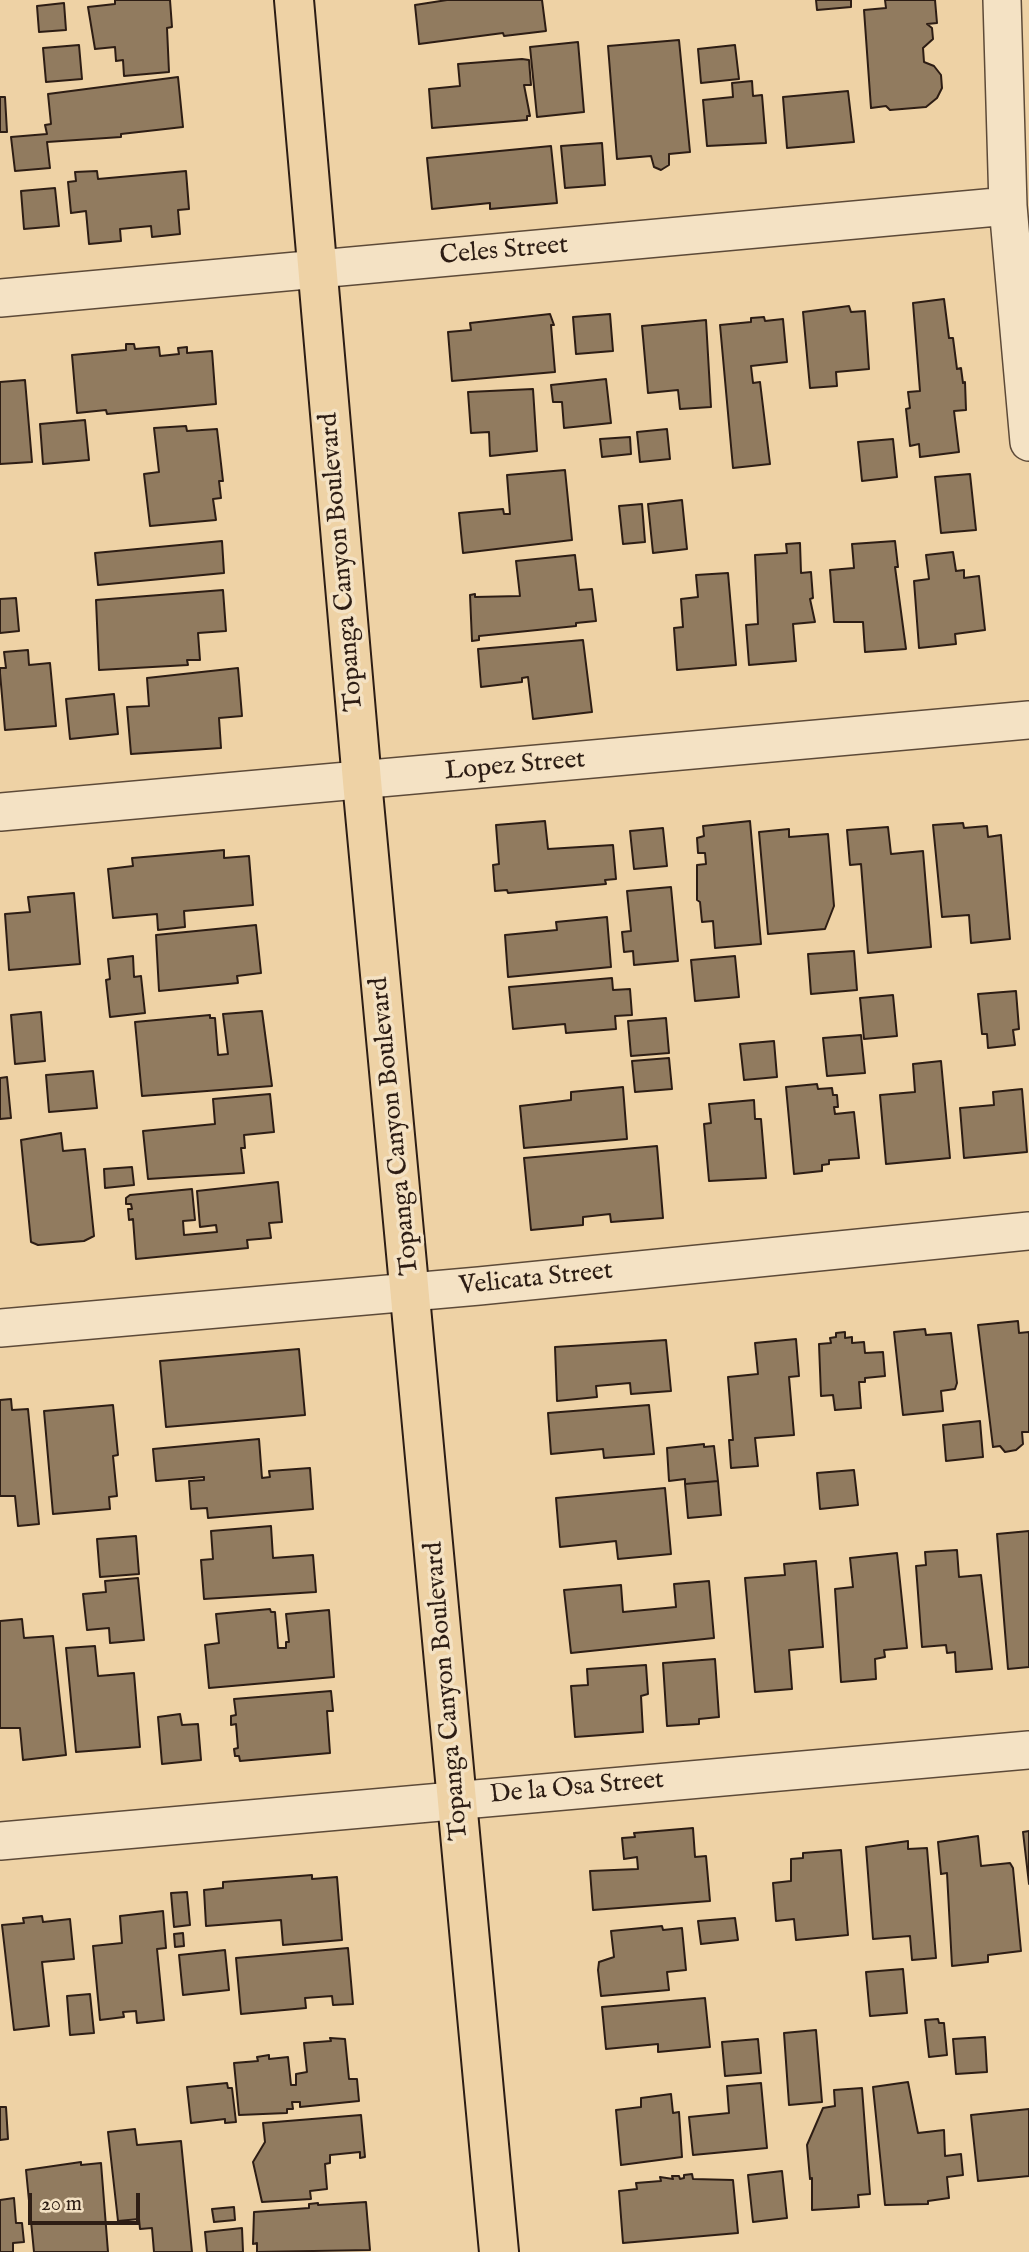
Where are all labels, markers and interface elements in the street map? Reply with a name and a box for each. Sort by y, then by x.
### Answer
street label: Celes Street [438,231,570,273]
street label: Topanga Canyon Boulevard [314,411,372,713]
street label: Lopez Street [443,745,587,789]
street label: Topanga Canyon Boulevard [365,975,427,1277]
street label: Velicata Street [458,1256,614,1304]
street label: Topanga Canyon Boulevard [419,1540,477,1842]
street label: De la Osa Street [489,1766,665,1812]
scale bar [32,2178,144,2222]
text: 20 m [41,2191,82,2218]

